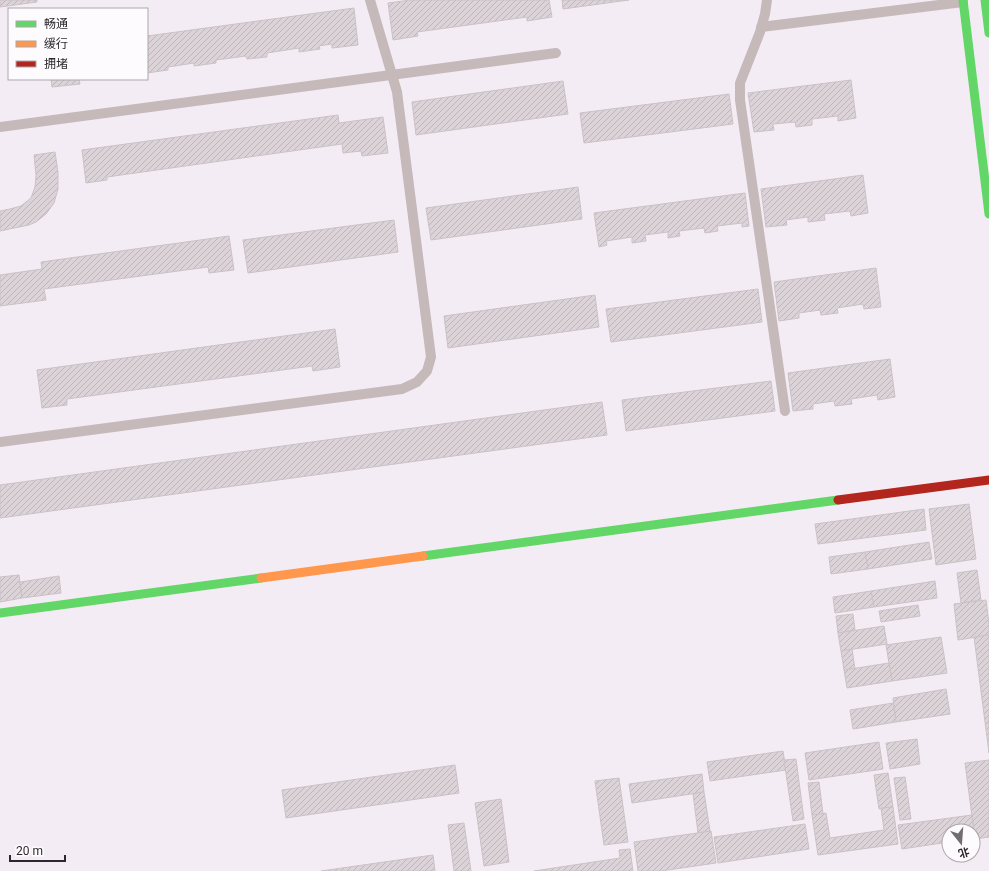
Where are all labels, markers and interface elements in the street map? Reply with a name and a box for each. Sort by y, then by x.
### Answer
legend [8,8,148,80]
text: 畅通 [44,17,68,31]
text: 缓行 [44,37,68,51]
text: 拥堵 [44,57,68,71]
north arrow [941,823,981,863]
scale bar [10,837,65,863]
text: 20 m [16,844,43,858]
text: 北 [957,844,971,860]

